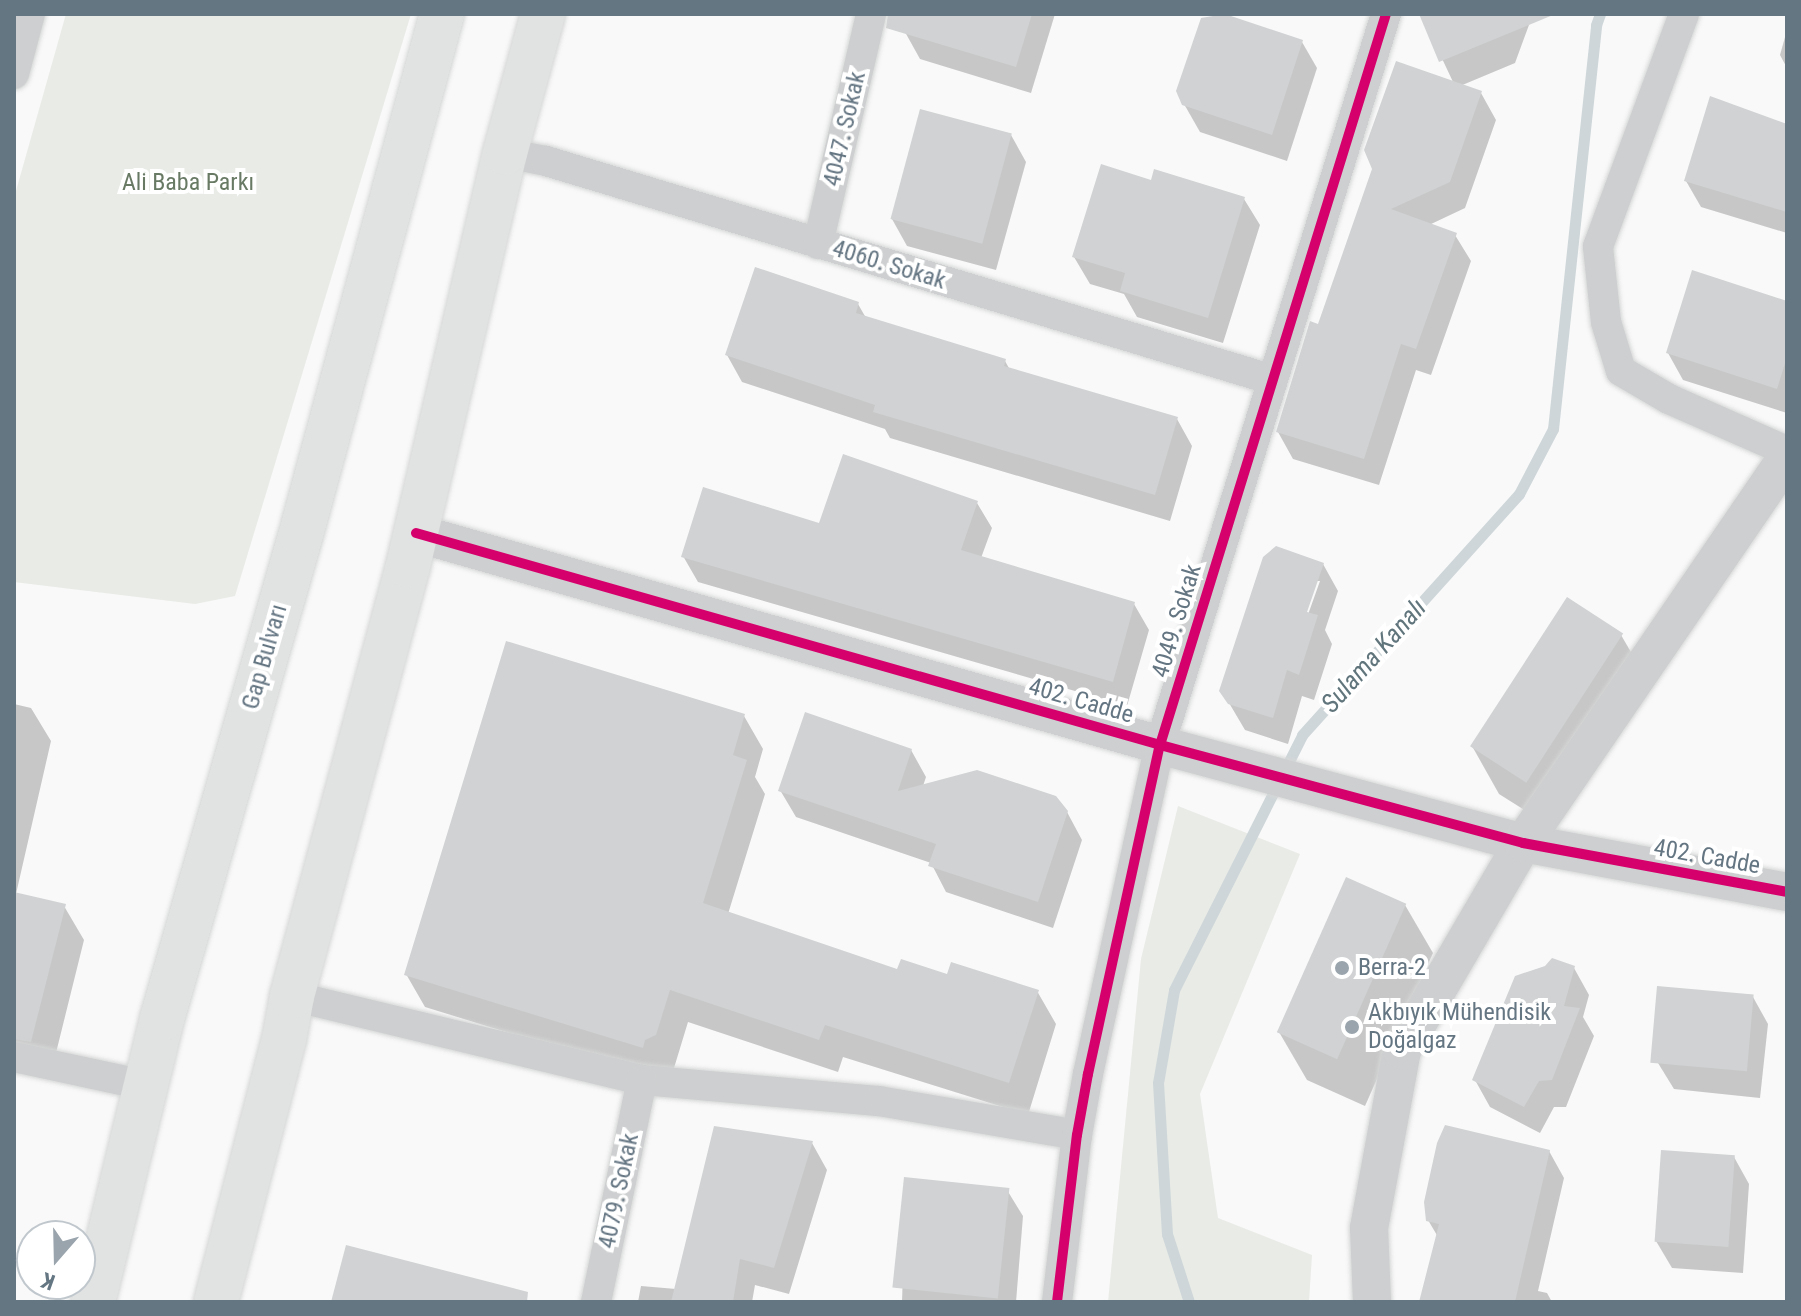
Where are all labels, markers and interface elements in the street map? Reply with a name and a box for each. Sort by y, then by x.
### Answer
street label: 4047. Sokak [818,69,872,189]
park label: Ali Baba Parkı [122,169,254,197]
street label: 4060. Sokak [829,234,949,296]
street label: 4049. Sokak [1146,561,1208,681]
water label: Sulama Kanalı [1315,593,1433,719]
street label: Gap Bulvarı [236,601,294,713]
street label: 402. Cadde [1025,672,1137,730]
street label: 402. Cadde [1652,833,1762,881]
place label: Berra-2 [1358,954,1426,982]
marker: Berra-2 [1333,959,1351,977]
place label: Akbıyık Mühendisik Doğalgaz [1368,999,1551,1055]
marker: Akbıyık Mühendisik Doğalgaz [1343,1018,1361,1036]
street label: 4079. Sokak [593,1131,645,1251]
north arrow [16,1220,96,1300]
text: K [38,1267,58,1295]

